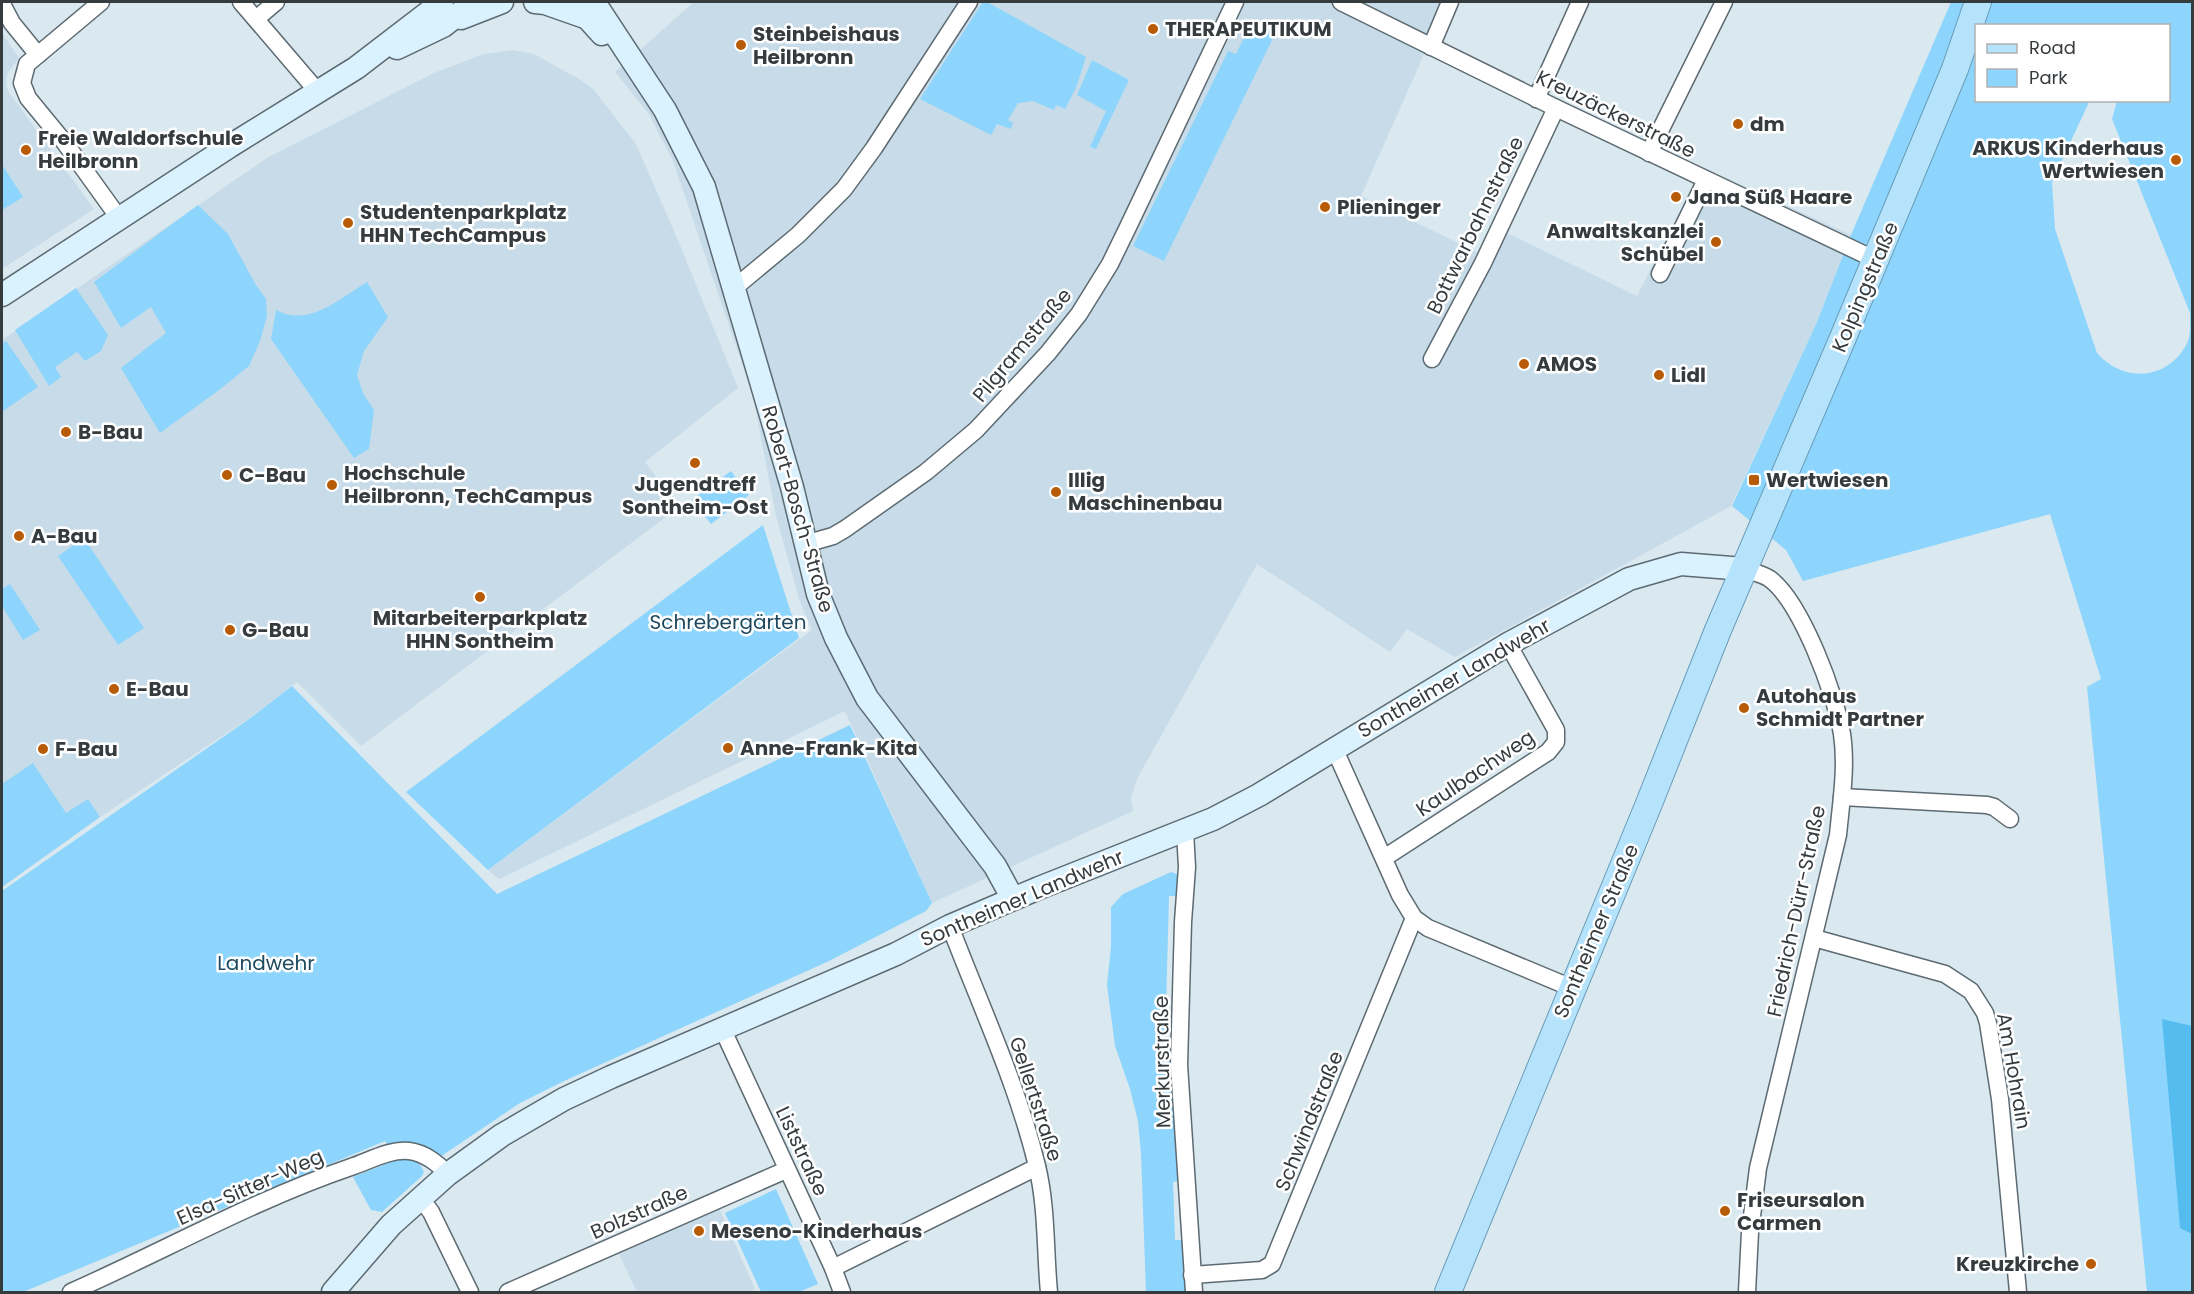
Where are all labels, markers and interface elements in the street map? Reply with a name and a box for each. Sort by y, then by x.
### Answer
place label: THERAPEUTIKUM [1165,15,1332,43]
place label: Steinbeishaus Heilbronn [753,20,900,71]
marker: THERAPEUTIKUM [1146,22,1160,36]
legend [1975,24,2170,102]
text: Road [2029,35,2076,60]
marker: Steinbeishaus Heilbronn [734,38,748,52]
street label: Kreuzäckerstraße [1532,63,1700,165]
text: Park [2029,65,2068,90]
place label: dm [1750,110,1785,138]
marker: dm [1731,117,1745,131]
place label: Freie Waldorfschule Heilbronn [38,124,243,175]
street label: Bottwarbahnstraße [1420,132,1530,318]
place label: ARKUS Kinderhaus Wertwiesen [1972,134,2164,185]
marker: Freie Waldorfschule Heilbronn [19,143,33,157]
marker: ARKUS Kinderhaus Wertwiesen [2169,153,2183,167]
place label: Jana Süß Haare [1688,183,1852,211]
marker: Jana Süß Haare [1669,190,1683,204]
place label: Plieninger [1337,193,1441,221]
place label: Studentenparkplatz HHN TechCampus [360,198,566,249]
marker: Plieninger [1318,200,1332,214]
marker: Studentenparkplatz HHN TechCampus [341,216,355,230]
place label: Anwaltskanzlei Schübel [1546,217,1704,268]
street label: Kolpingstraße [1825,217,1905,357]
marker: Anwaltskanzlei Schübel [1709,235,1723,249]
street label: Pilgramstraße [966,282,1078,408]
place label: AMOS [1536,350,1597,378]
marker: AMOS [1517,357,1531,371]
place label: Lidl [1671,361,1706,389]
marker: Lidl [1652,368,1666,382]
street label: Robert-Bosch-Straße [755,402,841,616]
place label: B-Bau [78,418,143,446]
marker: B-Bau [59,425,73,439]
marker: Jugendtreff Sontheim-Ost [688,456,702,470]
place label: Hochschule Heilbronn, TechCampus [344,459,593,510]
place label: C-Bau [239,461,306,489]
place label: Illig Maschinenbau [1068,466,1223,517]
place label: Wertwiesen [1766,466,1889,494]
marker: C-Bau [220,468,234,482]
place label: Jugendtreff Sontheim-Ost [622,470,768,521]
marker: Wertwiesen [1747,473,1761,487]
marker: Hochschule Heilbronn, TechCampus [325,478,339,492]
marker: Illig Maschinenbau [1049,485,1063,499]
place label: A-Bau [31,522,98,550]
marker: A-Bau [12,529,26,543]
marker: Mitarbeiterparkplatz HHN Sontheim [473,590,487,604]
place label: Mitarbeiterparkplatz HHN Sontheim [373,604,587,655]
park label: Schrebergärten [650,608,806,636]
street label: Sontheimer Landwehr [1353,611,1555,745]
place label: G-Bau [242,616,309,644]
marker: G-Bau [223,623,237,637]
place label: E-Bau [126,675,189,703]
marker: E-Bau [107,682,121,696]
place label: Autohaus Schmidt Partner [1756,682,1924,733]
marker: Autohaus Schmidt Partner [1737,701,1751,715]
street label: Kaulbachweg [1410,723,1540,823]
place label: Anne-Frank-Kita [740,734,918,762]
place label: F-Bau [55,735,118,763]
marker: Anne-Frank-Kita [721,741,735,755]
marker: F-Bau [36,742,50,756]
street label: Friedrich-Dürr-Straße [1760,803,1832,1019]
street label: Sontheimer Straße [1547,840,1645,1022]
street label: Sontheimer Landwehr [916,843,1128,953]
park label: Landwehr [217,949,315,977]
street label: Merkurstraße [1147,996,1177,1128]
street label: Am Hohrain [1990,1011,2038,1131]
street label: Gellertstraße [1003,1033,1069,1165]
street label: Schwindstraße [1268,1047,1350,1195]
street label: Liststraße [769,1102,835,1200]
street label: Elsa-Sitter-Weg [172,1142,328,1232]
street label: Bolzstraße [586,1178,692,1246]
place label: Friseursalon Carmen [1737,1186,1865,1237]
marker: Friseursalon Carmen [1718,1204,1732,1218]
place label: Meseno-Kinderhaus [711,1217,922,1245]
marker: Meseno-Kinderhaus [692,1224,706,1238]
place label: Kreuzkirche [1956,1250,2079,1278]
marker: Kreuzkirche [2084,1257,2098,1271]

